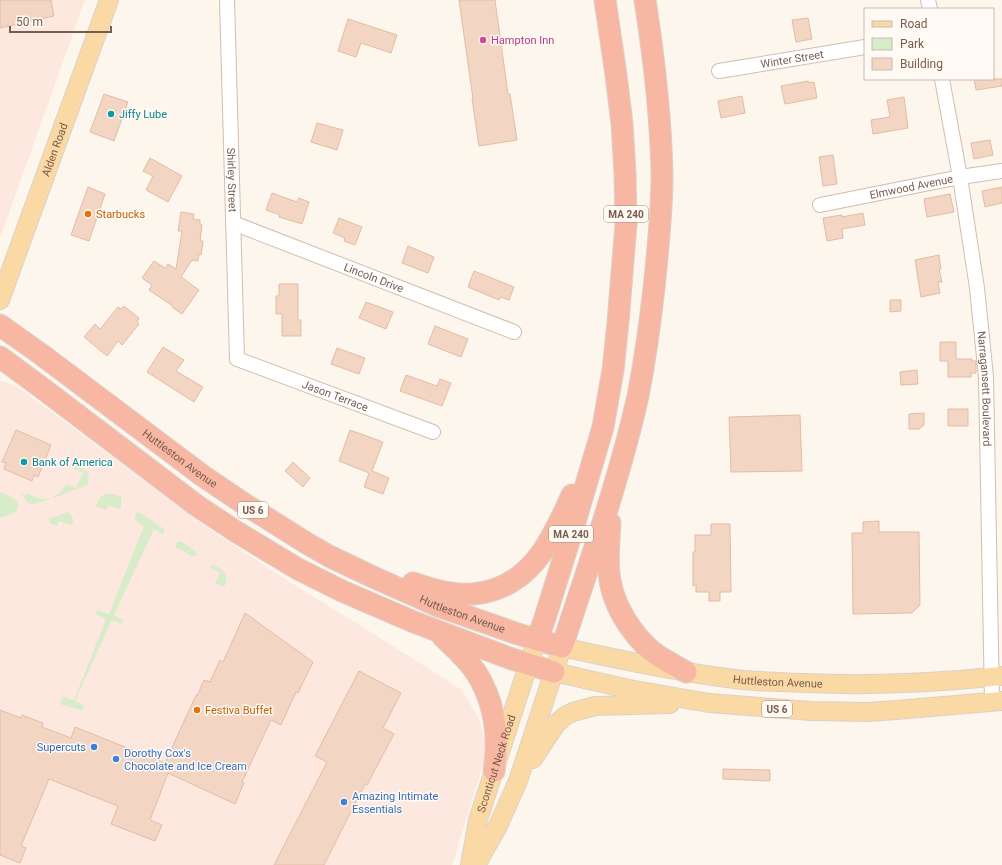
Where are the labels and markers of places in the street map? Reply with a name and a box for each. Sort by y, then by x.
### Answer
place label: Hampton Inn [491,34,554,47]
marker: Hampton Inn [478,35,488,45]
place label: Jiffy Lube [119,108,167,121]
marker: Jiffy Lube [106,109,116,119]
place label: Starbucks [96,208,145,221]
marker: Starbucks [83,209,93,219]
place label: Bank of America [32,456,113,469]
marker: Bank of America [19,457,29,467]
place label: Festiva Buffet [205,704,273,717]
marker: Festiva Buffet [192,705,202,715]
place label: Supercuts [37,741,86,754]
marker: Supercuts [89,742,99,752]
place label: Dorothy Cox's Chocolate and Ice Cream [124,747,247,773]
marker: Dorothy Cox's Chocolate and Ice Cream [111,754,121,764]
place label: Amazing Intimate Essentials [352,790,438,816]
marker: Amazing Intimate Essentials [339,797,349,807]

